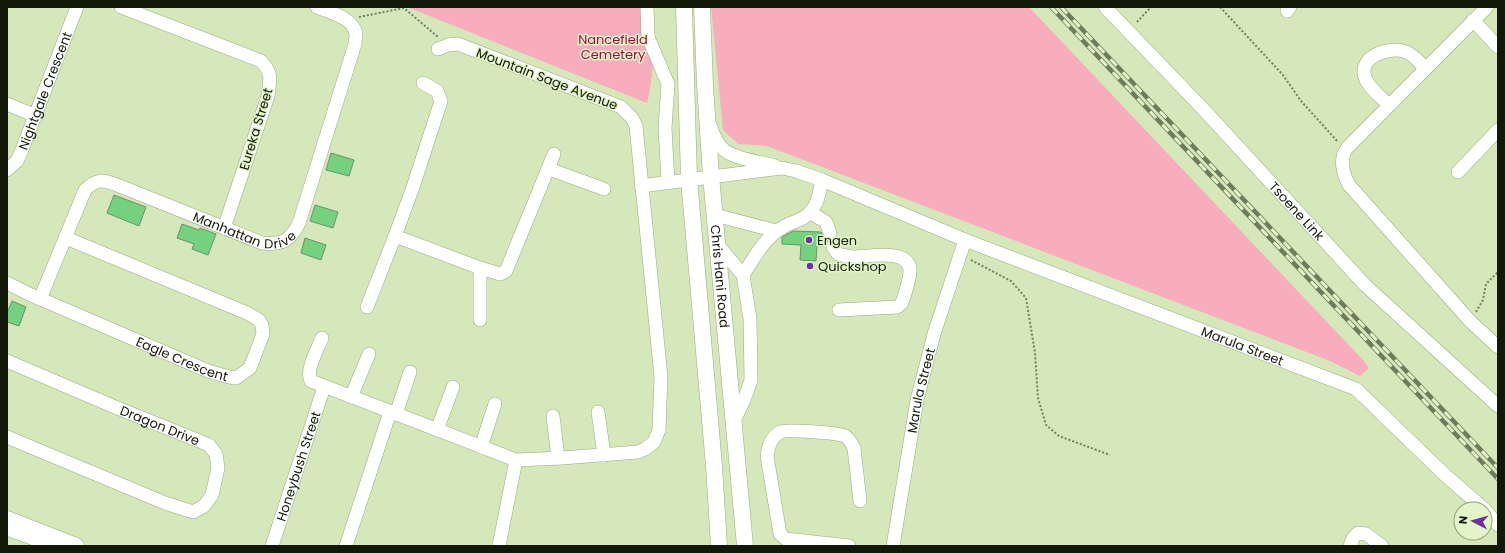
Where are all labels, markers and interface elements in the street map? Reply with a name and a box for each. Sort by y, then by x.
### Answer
street label: Nightgale Crescent [13,29,76,153]
park label: Nancefield Cemetery [578,30,648,64]
street label: Mountain Sage Avenue [473,43,621,115]
street label: Eureka Street [235,85,278,172]
street label: Tsoene Link [1265,177,1329,245]
street label: Manhattan Drive [190,207,300,253]
street label: Chris Hani Road [706,224,734,329]
place label: Engen [817,231,857,250]
marker: Engen [804,235,814,245]
place label: Quickshop [818,257,887,276]
marker: Quickshop [805,261,815,271]
street label: Marula Street [1199,321,1287,370]
street label: Eagle Crescent [133,332,231,386]
street label: Marula Street [902,346,940,434]
street label: Dragon Drive [117,401,203,450]
street label: Honeybush Street [271,408,325,524]
north arrow [1453,501,1493,541]
text: N [1455,515,1471,525]

